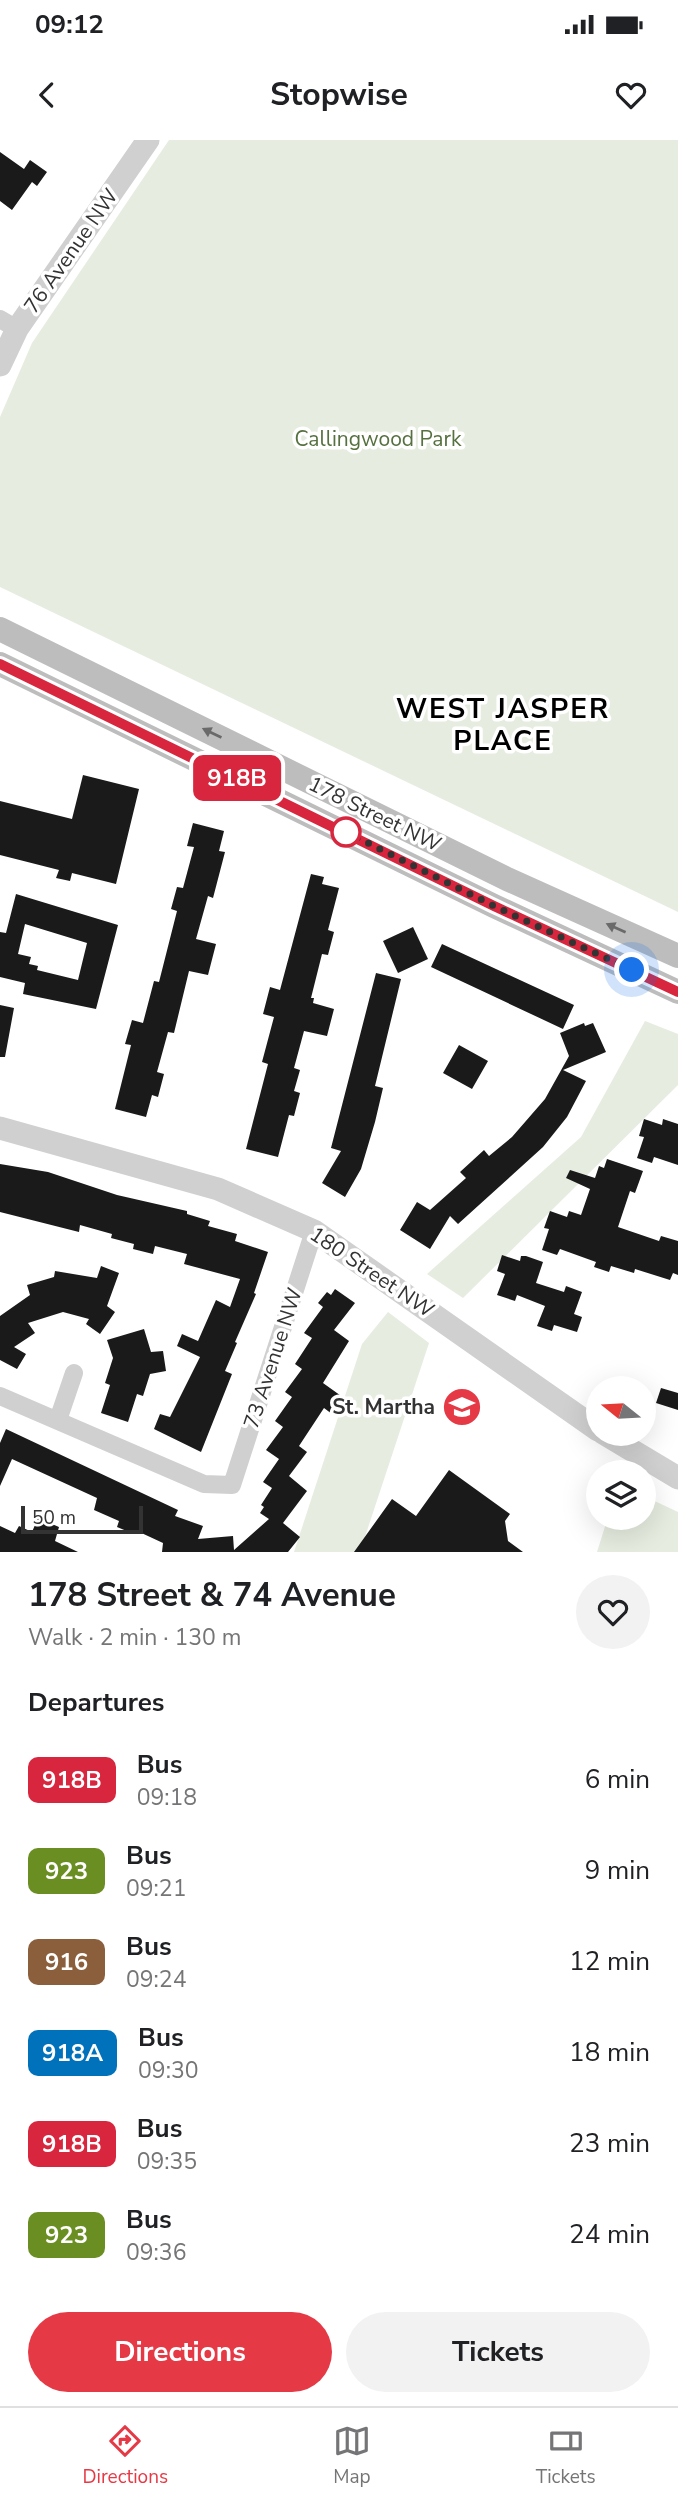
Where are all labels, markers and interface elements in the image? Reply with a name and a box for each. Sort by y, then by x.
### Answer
text: 09:12 [35,7,104,42]
text: Stopwise [270,73,408,116]
icon: back [28,76,66,114]
icon: heart [612,76,650,114]
street label: 76 Avenue NW [18,183,124,319]
park label: Callingwood Park [295,425,462,453]
district label: WEST JASPER PLACE [396,690,610,760]
one-way arrow [202,728,222,739]
line badge: 918B [188,755,286,801]
text: 918B [207,762,267,794]
street label: 178 Street NW [304,770,446,858]
unlabelled marker [331,817,361,847]
one-way arrow [606,922,626,934]
your location [614,952,649,987]
street label: 180 Street NW [304,1220,440,1324]
street label: 73 Avenue NW [237,1284,309,1432]
north arrow [586,1376,656,1446]
map controls [586,1376,656,1530]
school or university icon: St. Martha [441,1386,483,1428]
place label: St. Martha [332,1393,435,1421]
button: layers [586,1460,656,1530]
scale bar [21,1503,144,1535]
text: 50 m [32,1505,76,1531]
text: 178 Street & 74 Avenue [28,1573,396,1618]
button: heart [576,1575,650,1649]
text: Walk · 2 min · 130 m [28,1622,241,1653]
text: Departures [28,1685,164,1720]
text: Bus [137,1747,182,1782]
text: 6 min [585,1762,650,1797]
text: 918B [42,1764,102,1796]
text: 09:18 [137,1782,197,1813]
text: Bus [126,1838,172,1873]
text: 9 min [585,1853,650,1888]
text: 923 [45,1855,88,1887]
text: 09:21 [126,1873,186,1904]
text: Bus [126,1929,172,1964]
text: 12 min [569,1944,650,1979]
text: 916 [45,1946,88,1978]
text: 09:24 [126,1964,186,1995]
text: Bus [138,2020,184,2055]
text: 18 min [569,2035,650,2070]
text: 918A [42,2037,103,2069]
text: 09:30 [138,2055,199,2086]
text: Bus [137,2111,182,2146]
text: 23 min [569,2126,650,2161]
text: 918B [42,2128,102,2160]
text: 09:35 [137,2146,197,2177]
text: Bus [126,2202,172,2237]
text: 24 min [569,2217,650,2252]
text: 923 [45,2219,88,2251]
text: 09:36 [126,2237,186,2268]
button: Directions [28,2312,332,2392]
button: Tickets [346,2312,650,2392]
tab: Directions [82,2422,168,2490]
tab: Map [333,2422,371,2490]
tab: Tickets [536,2422,596,2490]

